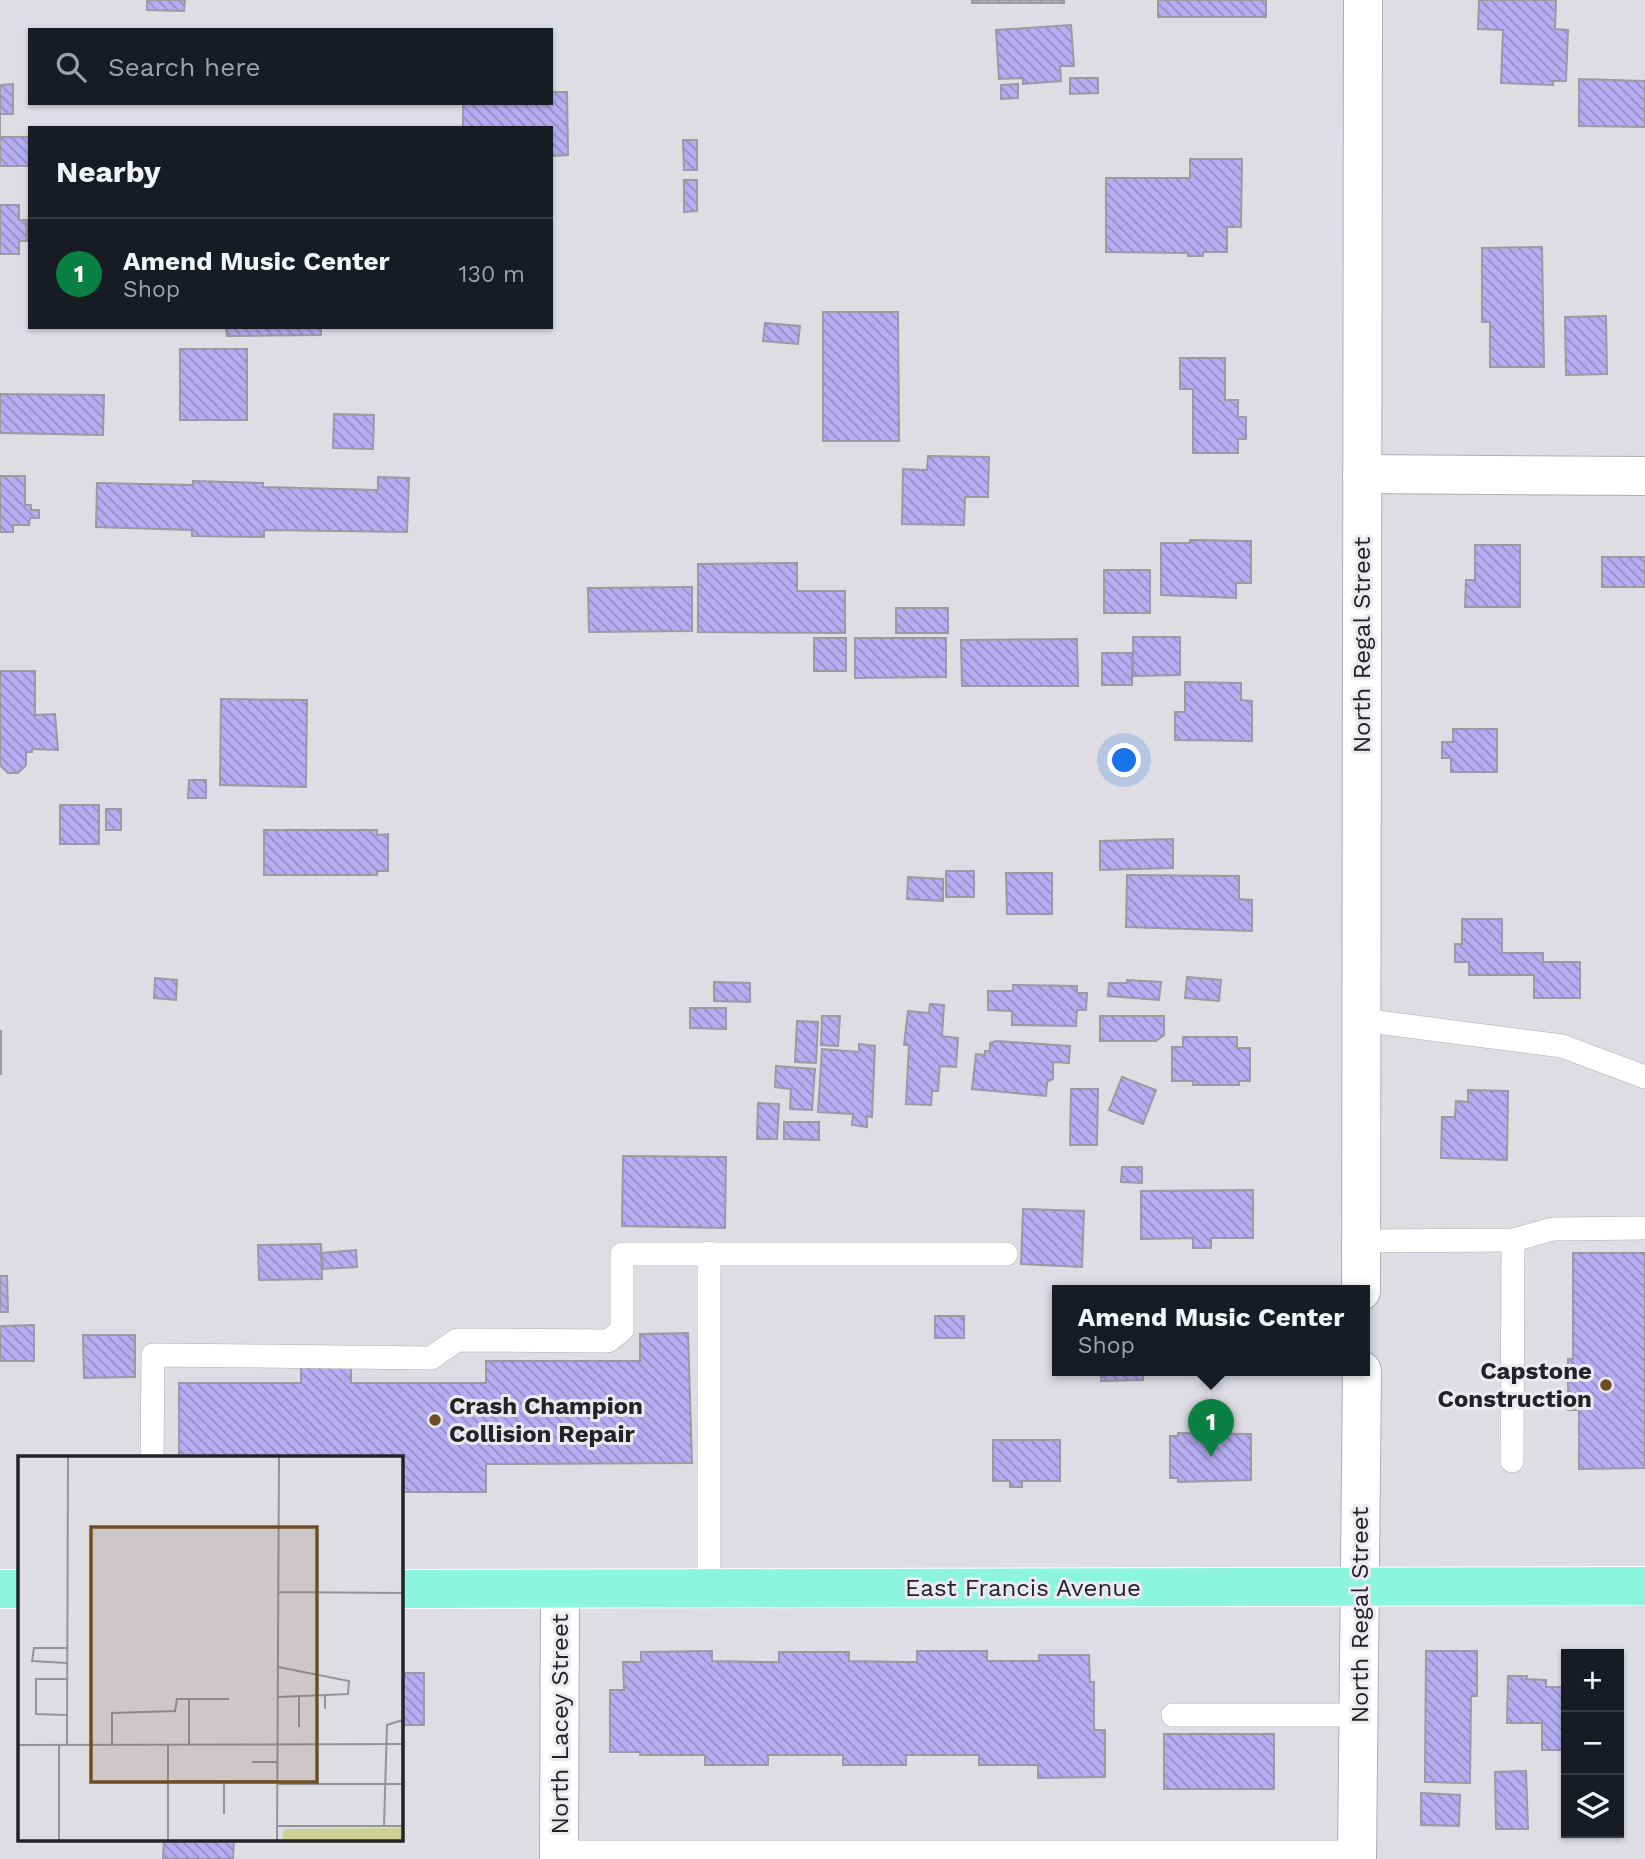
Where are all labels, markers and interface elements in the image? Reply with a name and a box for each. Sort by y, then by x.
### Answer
search box [28,28,553,105]
icon: search [52,48,90,86]
text: Search here [108,52,260,82]
text: Nearby [56,154,161,189]
text: Amend Music Center [123,246,390,276]
text: 1 [74,261,84,288]
text: 130 m [459,261,525,288]
text: Shop [123,276,180,303]
street label: North Regal Street [1348,537,1376,753]
your location [1107,743,1141,777]
popup [1052,1285,1370,1376]
text: Amend Music Center [1078,1302,1344,1332]
text: Shop [1078,1332,1135,1359]
place label: Capstone Construction [1438,1357,1592,1413]
marker: Capstone Construction [1598,1377,1614,1393]
place label: Crash Champion Collision Repair [449,1392,643,1448]
pin: 1 [1188,1399,1234,1457]
marker: Crash Champion Collision Repair [427,1412,443,1428]
inset map [18,1456,402,1842]
street label: North Regal Street [1346,1507,1374,1723]
street label: East Francis Avenue [905,1574,1141,1602]
street label: North Lacey Street [546,1614,574,1834]
map controls [1561,1649,1624,1838]
button: + [1561,1649,1624,1712]
button: − [1561,1712,1624,1775]
button: layers [1561,1775,1624,1838]

